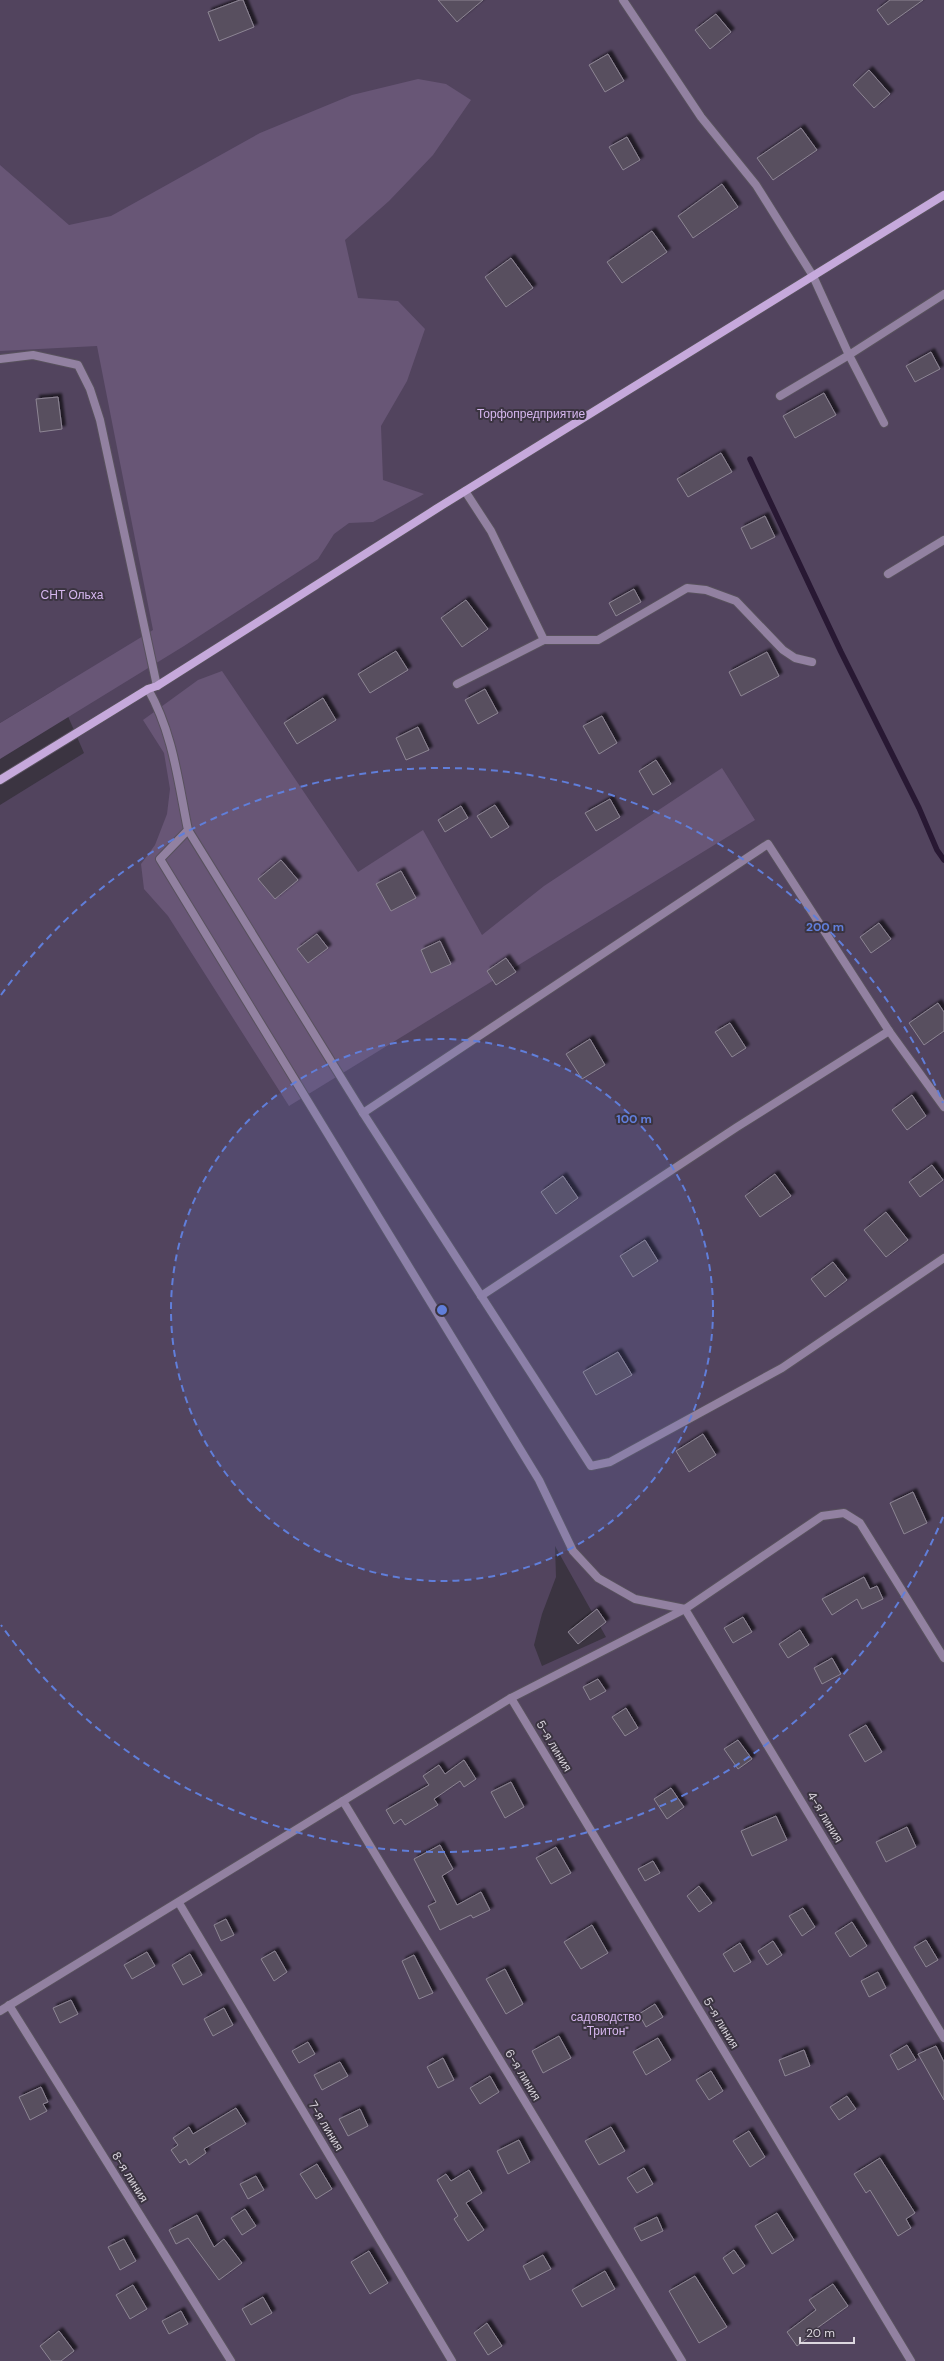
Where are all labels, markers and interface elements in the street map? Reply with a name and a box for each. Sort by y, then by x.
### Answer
park label: Торфопредприятие [477,406,585,422]
park label: СНТ Ольха [41,587,104,603]
text: 200 m [806,919,844,935]
text: 100 m [616,1111,652,1127]
centre of rings [435,1303,449,1317]
street label: 5-я линия [532,1717,576,1775]
street label: 4-я линия [803,1788,847,1846]
street label: 5-я линия [699,1994,743,2052]
park label: садоводство "Тритон" [571,2009,642,2039]
street label: 6-я линия [501,2046,545,2104]
street label: 7-я линия [305,2098,347,2154]
street label: 8-я линия [108,2149,152,2205]
scale bar [800,2319,854,2345]
text: 20 m [806,2325,835,2341]

